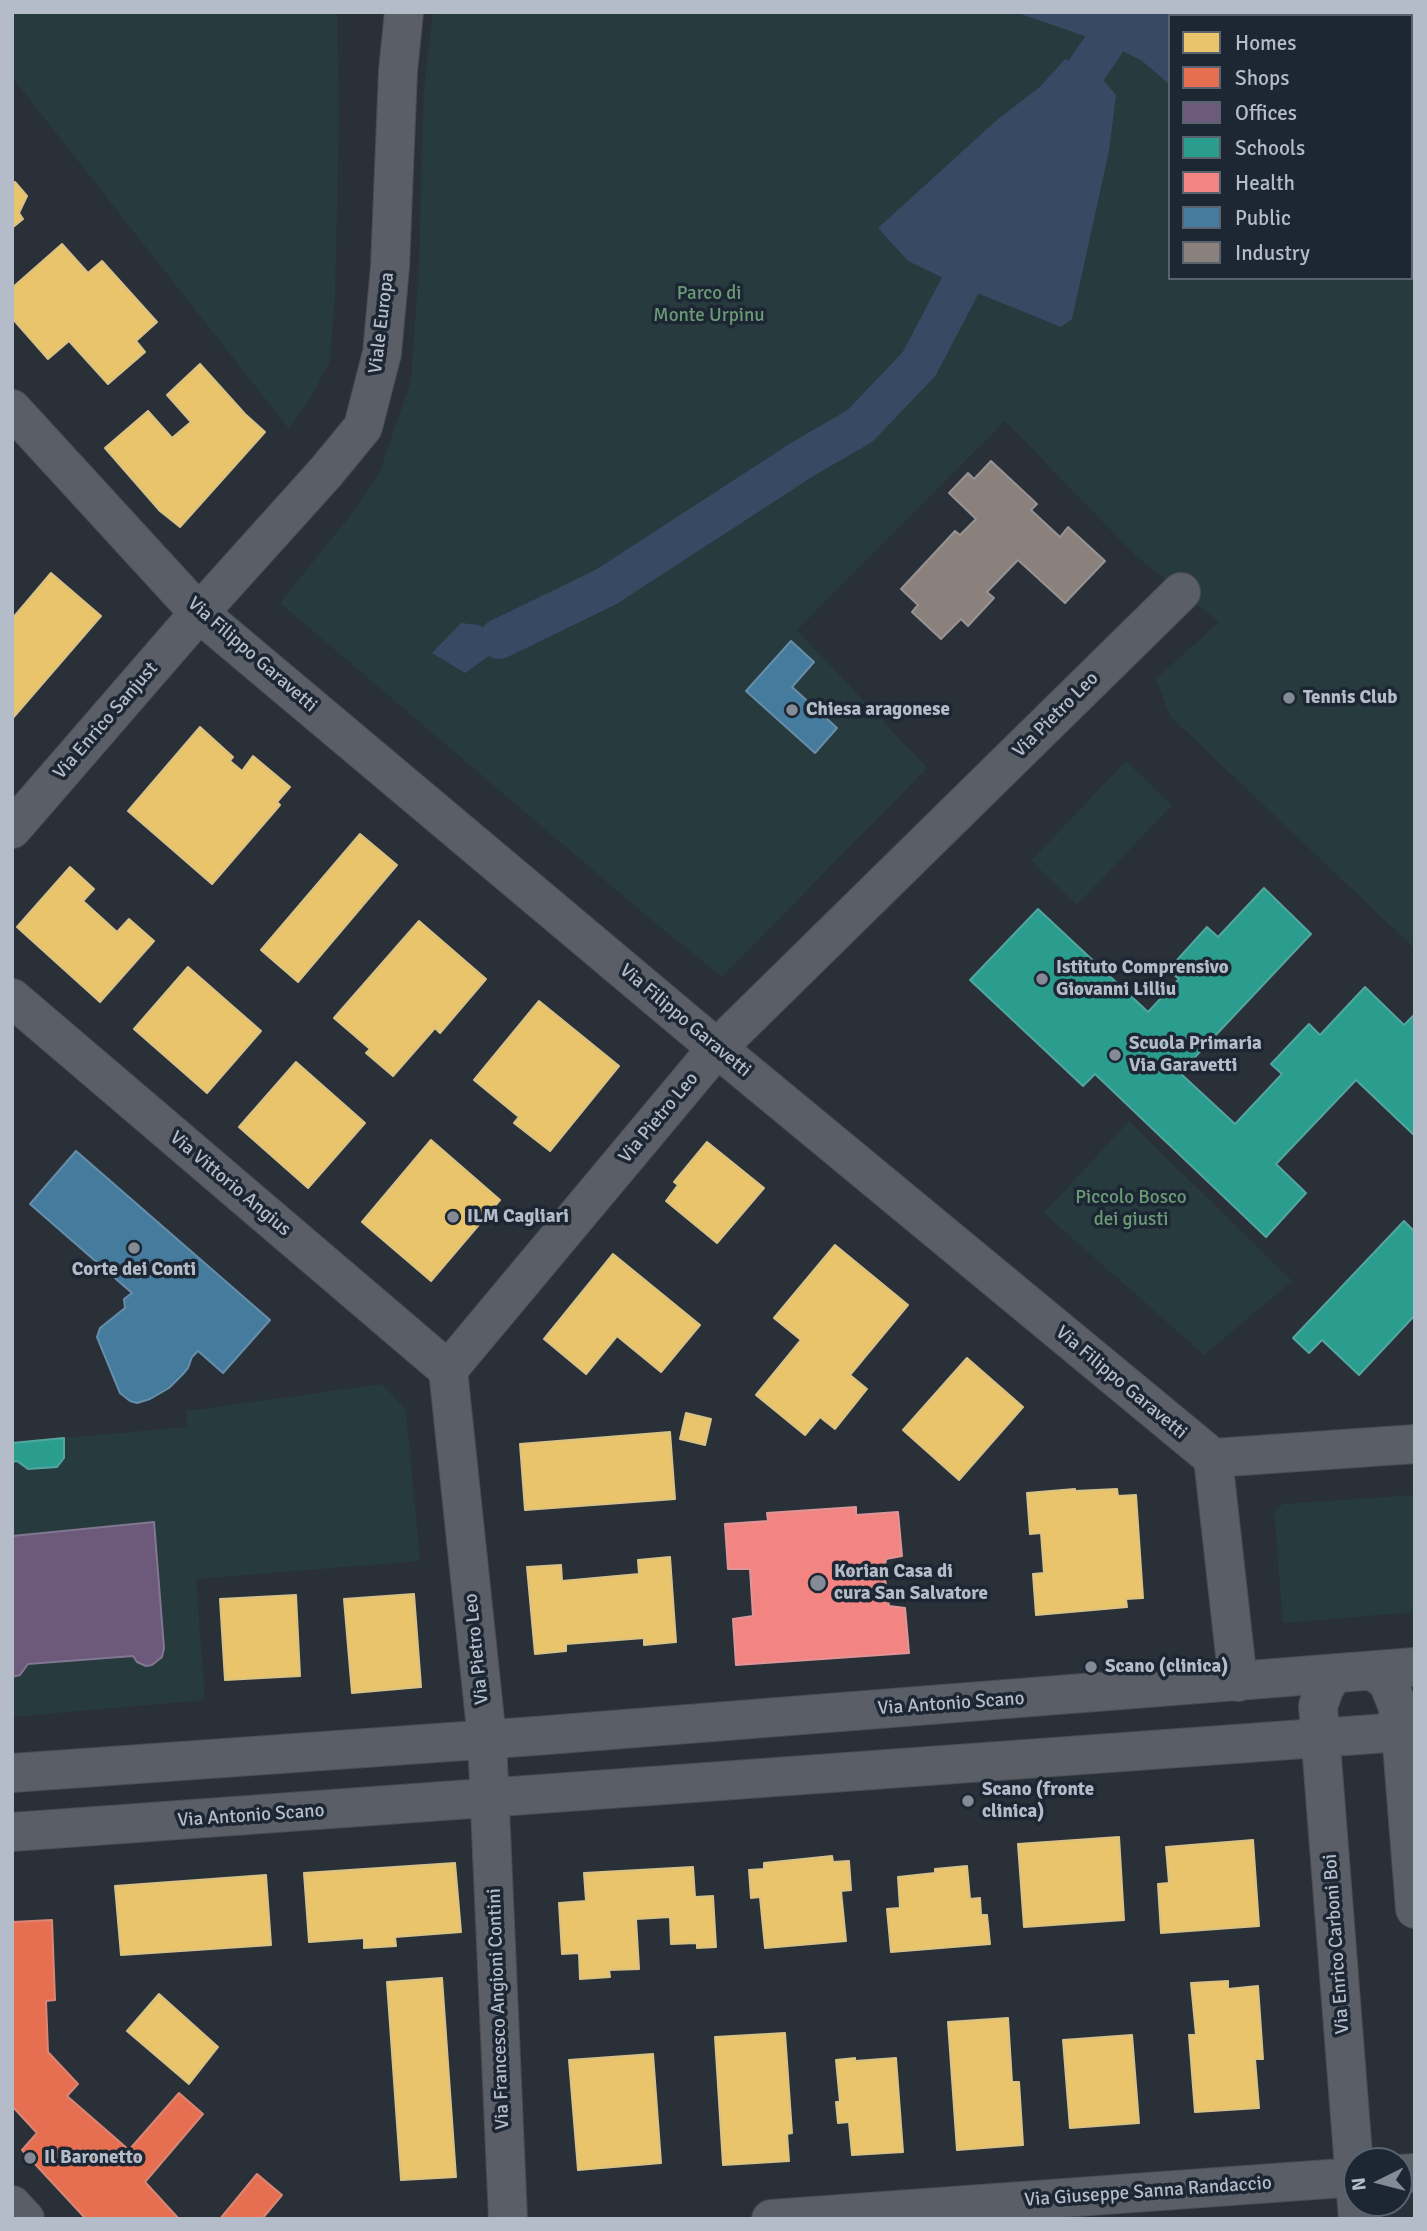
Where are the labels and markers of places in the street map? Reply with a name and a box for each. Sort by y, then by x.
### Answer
place label: Tennis Club [1303,687,1397,709]
marker: Tennis Club [1281,690,1297,706]
place label: Chiesa aragonese [806,699,950,721]
marker: Chiesa aragonese [784,702,800,718]
place label: Istituto Comprensivo Giovanni Lilliu [1056,957,1229,1001]
marker: Istituto Comprensivo Giovanni Lilliu [1034,971,1050,987]
place label: Scuola Primaria Via Garavetti [1129,1033,1262,1077]
marker: Scuola Primaria Via Garavetti [1107,1047,1123,1063]
place label: ILM Cagliari [467,1206,569,1228]
marker: ILM Cagliari [445,1209,461,1225]
marker: Corte dei Conti [126,1240,142,1256]
place label: Corte dei Conti [72,1259,196,1281]
place label: Korian Casa di cura San Salvatore [834,1561,988,1605]
marker: Korian Casa di cura San Salvatore [808,1573,828,1593]
place label: Scano (clinica) [1105,1656,1228,1678]
marker: Scano (clinica) [1083,1659,1099,1675]
place label: Scano (fronte clinica) [982,1779,1094,1823]
marker: Scano (fronte clinica) [960,1793,976,1809]
place label: Il Baronetto [44,2147,143,2169]
marker: Il Baronetto [22,2150,38,2166]

